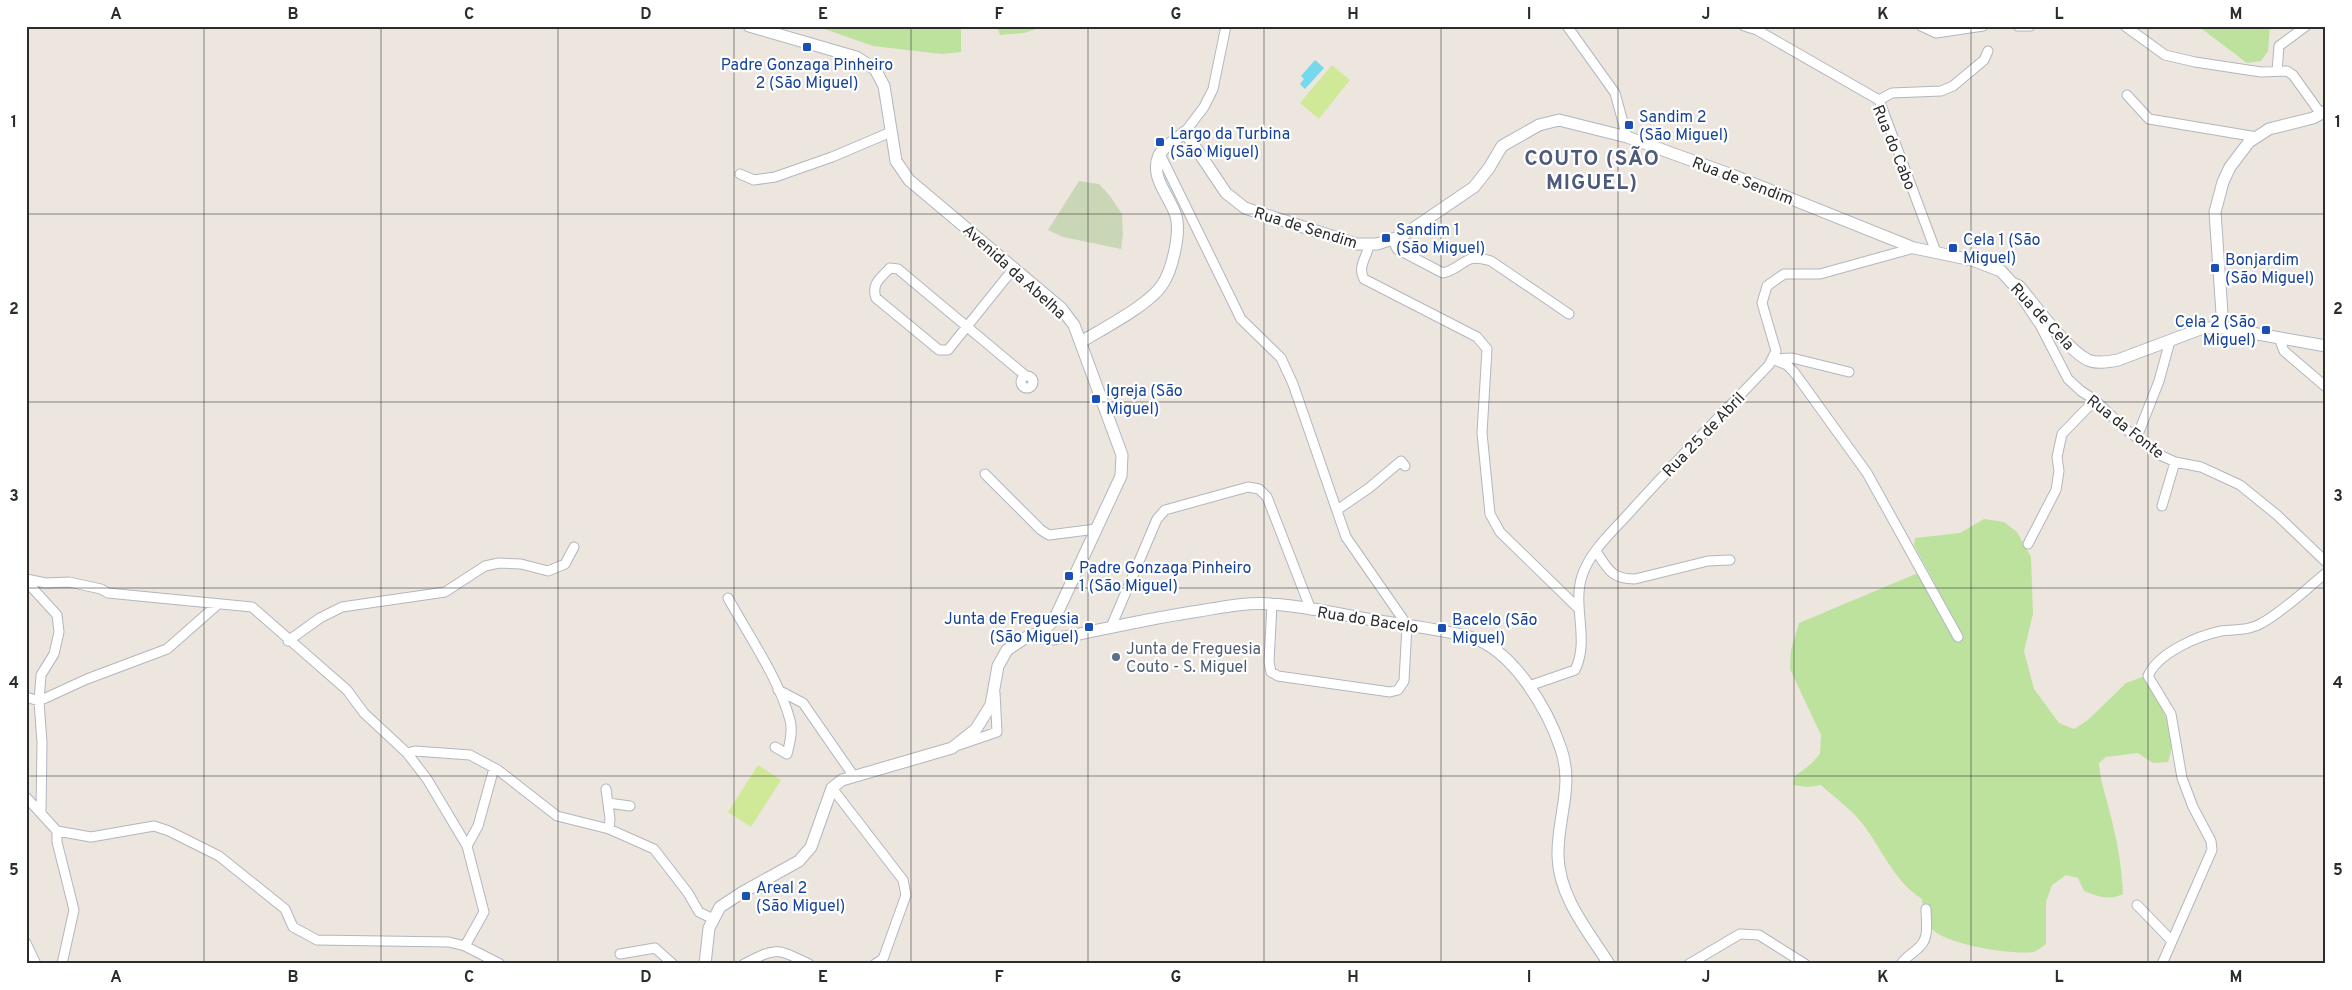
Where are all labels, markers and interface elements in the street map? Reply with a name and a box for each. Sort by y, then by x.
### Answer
text: A [110,5,122,25]
text: B [287,5,299,25]
text: C [464,5,474,25]
text: D [640,5,652,25]
text: E [818,5,828,25]
text: F [994,5,1004,25]
text: G [1171,5,1181,25]
text: H [1347,5,1359,25]
text: I [1527,5,1531,25]
text: J [1702,5,1710,25]
text: K [1877,5,1889,25]
text: L [2054,5,2064,25]
text: M [2230,5,2242,25]
marker: Padre Gonzaga Pinheiro 2 (São Miguel) [801,41,813,53]
place label: Padre Gonzaga Pinheiro 2 (São Miguel) [721,56,893,94]
street label: Rua do Cabo [1867,102,1919,193]
place label: Sandim 2 (São Miguel) [1639,108,1728,146]
text: 1 [11,113,17,133]
text: 1 [2335,113,2341,133]
marker: Sandim 2 (São Miguel) [1623,119,1635,131]
place label: Largo da Turbina (São Miguel) [1170,125,1290,163]
marker: Largo da Turbina (São Miguel) [1154,136,1166,148]
district label: COUTO (SÃO MIGUEL) [1524,146,1660,197]
street label: Rua de Sendim [1689,153,1796,210]
street label: Rua de Sendim [1251,204,1359,254]
street label: Avenida da Abelha [958,221,1069,324]
place label: Sandim 1 (São Miguel) [1396,221,1485,259]
place label: Cela 1 (São Miguel) [1963,231,2041,269]
marker: Sandim 1 (São Miguel) [1380,232,1392,244]
marker: Cela 1 (São Miguel) [1947,242,1959,254]
place label: Bonjardim (São Miguel) [2225,251,2314,289]
marker: Bonjardim (São Miguel) [2209,262,2221,274]
street label: Rua de Cela [2005,280,2078,355]
text: 2 [9,300,19,320]
text: 2 [2333,300,2343,320]
place label: Cela 2 (São Miguel) [2175,313,2256,351]
marker: Cela 2 (São Miguel) [2260,324,2272,336]
place label: Igreja (São Miguel) [1106,382,1183,420]
street label: Rua 25 de Abril [1659,389,1750,482]
street label: Rua da Fonte [2082,391,2167,464]
marker: Igreja (São Miguel) [1090,393,1102,405]
text: 3 [9,487,19,507]
text: 3 [2333,487,2343,507]
place label: Padre Gonzaga Pinheiro 1 (São Miguel) [1079,559,1251,597]
marker: Padre Gonzaga Pinheiro 1 (São Miguel) [1063,570,1075,582]
street label: Rua do Bacelo [1315,603,1420,639]
place label: Junta de Freguesia (São Miguel) [944,610,1079,648]
place label: Bacelo (São Miguel) [1452,611,1537,649]
marker: Junta de Freguesia (São Miguel) [1083,621,1095,633]
marker: Bacelo (São Miguel) [1436,622,1448,634]
place label: Junta de Freguesia Couto - S. Miguel [1126,640,1261,678]
marker: Junta de Freguesia Couto - S. Miguel [1110,651,1122,663]
text: 4 [9,674,19,694]
text: 4 [2333,674,2343,694]
text: 5 [9,861,19,881]
text: 5 [2333,861,2343,881]
place label: Areal 2 (São Miguel) [756,879,845,917]
marker: Areal 2 (São Miguel) [740,890,752,902]
text: A [110,968,122,988]
text: B [287,968,299,988]
text: C [464,968,474,988]
text: D [640,968,652,988]
text: E [818,968,828,988]
text: F [994,968,1004,988]
text: G [1171,968,1181,988]
text: H [1347,968,1359,988]
text: I [1527,968,1531,988]
text: J [1702,968,1710,988]
text: K [1877,968,1889,988]
text: L [2054,968,2064,988]
text: M [2230,968,2242,988]

